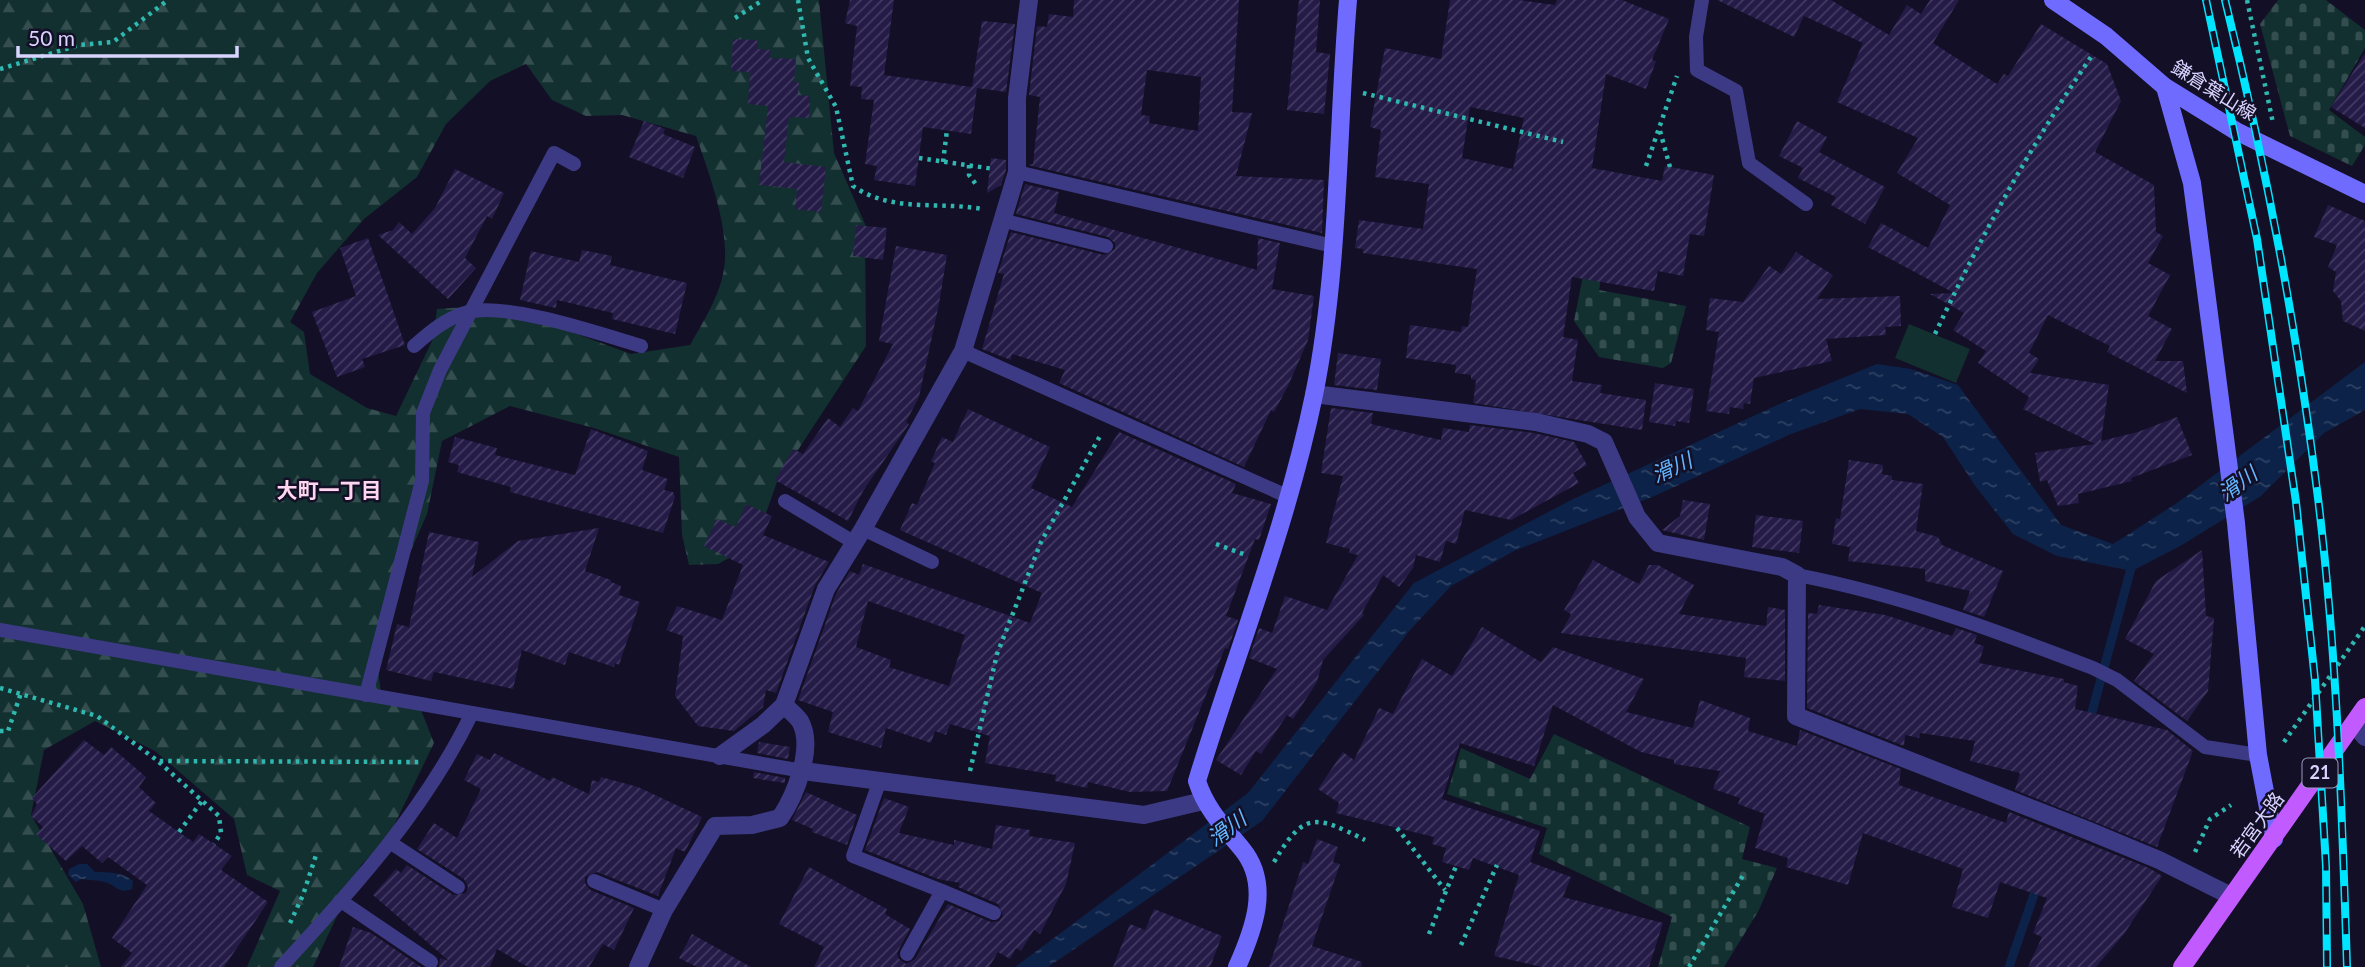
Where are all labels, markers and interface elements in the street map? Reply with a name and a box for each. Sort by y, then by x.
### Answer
scale bar [18,14,236,58]
text: 50 m [28,25,75,50]
street label: 鎌倉葉山線 [2168,55,2261,125]
water label: 滑川 [1647,446,1697,487]
water label: 滑川 [2213,459,2263,505]
district label: 大町一丁目 [277,477,382,502]
road number: 21 [2302,758,2338,788]
street label: 若宮大路 [2225,787,2288,862]
water label: 滑川 [1202,804,1252,850]

